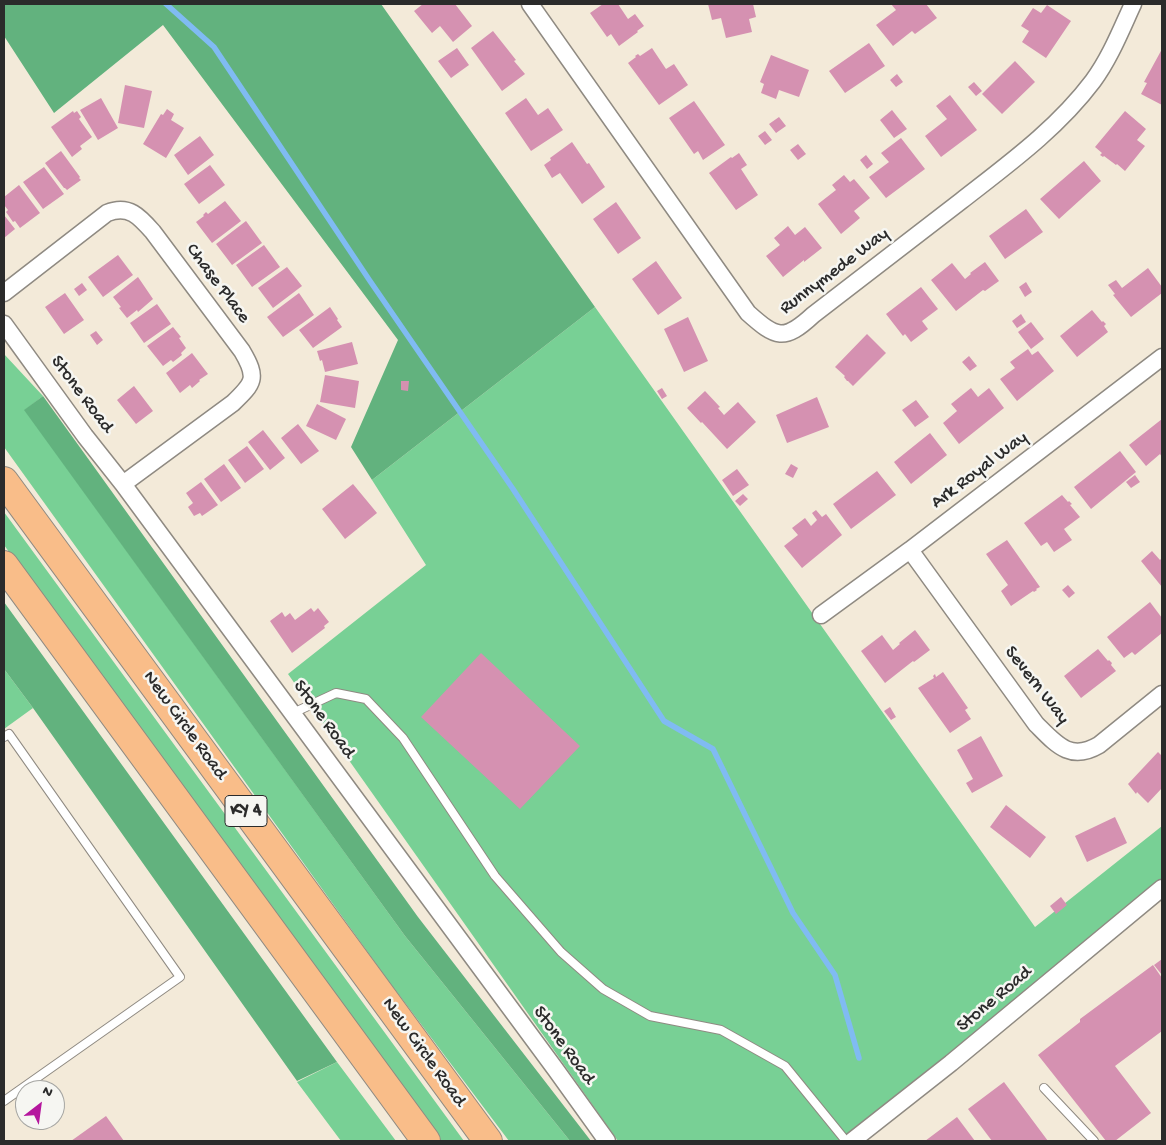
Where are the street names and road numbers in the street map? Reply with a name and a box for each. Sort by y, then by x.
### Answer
street label: Runnymede Way [776,223,894,321]
street label: Chase Place [180,240,254,328]
street label: Stone Road [44,352,118,438]
street label: Ark Royal Way [927,427,1033,515]
street label: Severn Way [998,642,1074,730]
street label: New Circle Road [137,667,231,785]
street label: Stone Road [287,676,359,764]
road number: KY 4 [225,796,267,826]
street label: Stone Road [953,962,1037,1038]
street label: New Circle Road [376,994,470,1112]
street label: Stone Road [527,1002,599,1090]

